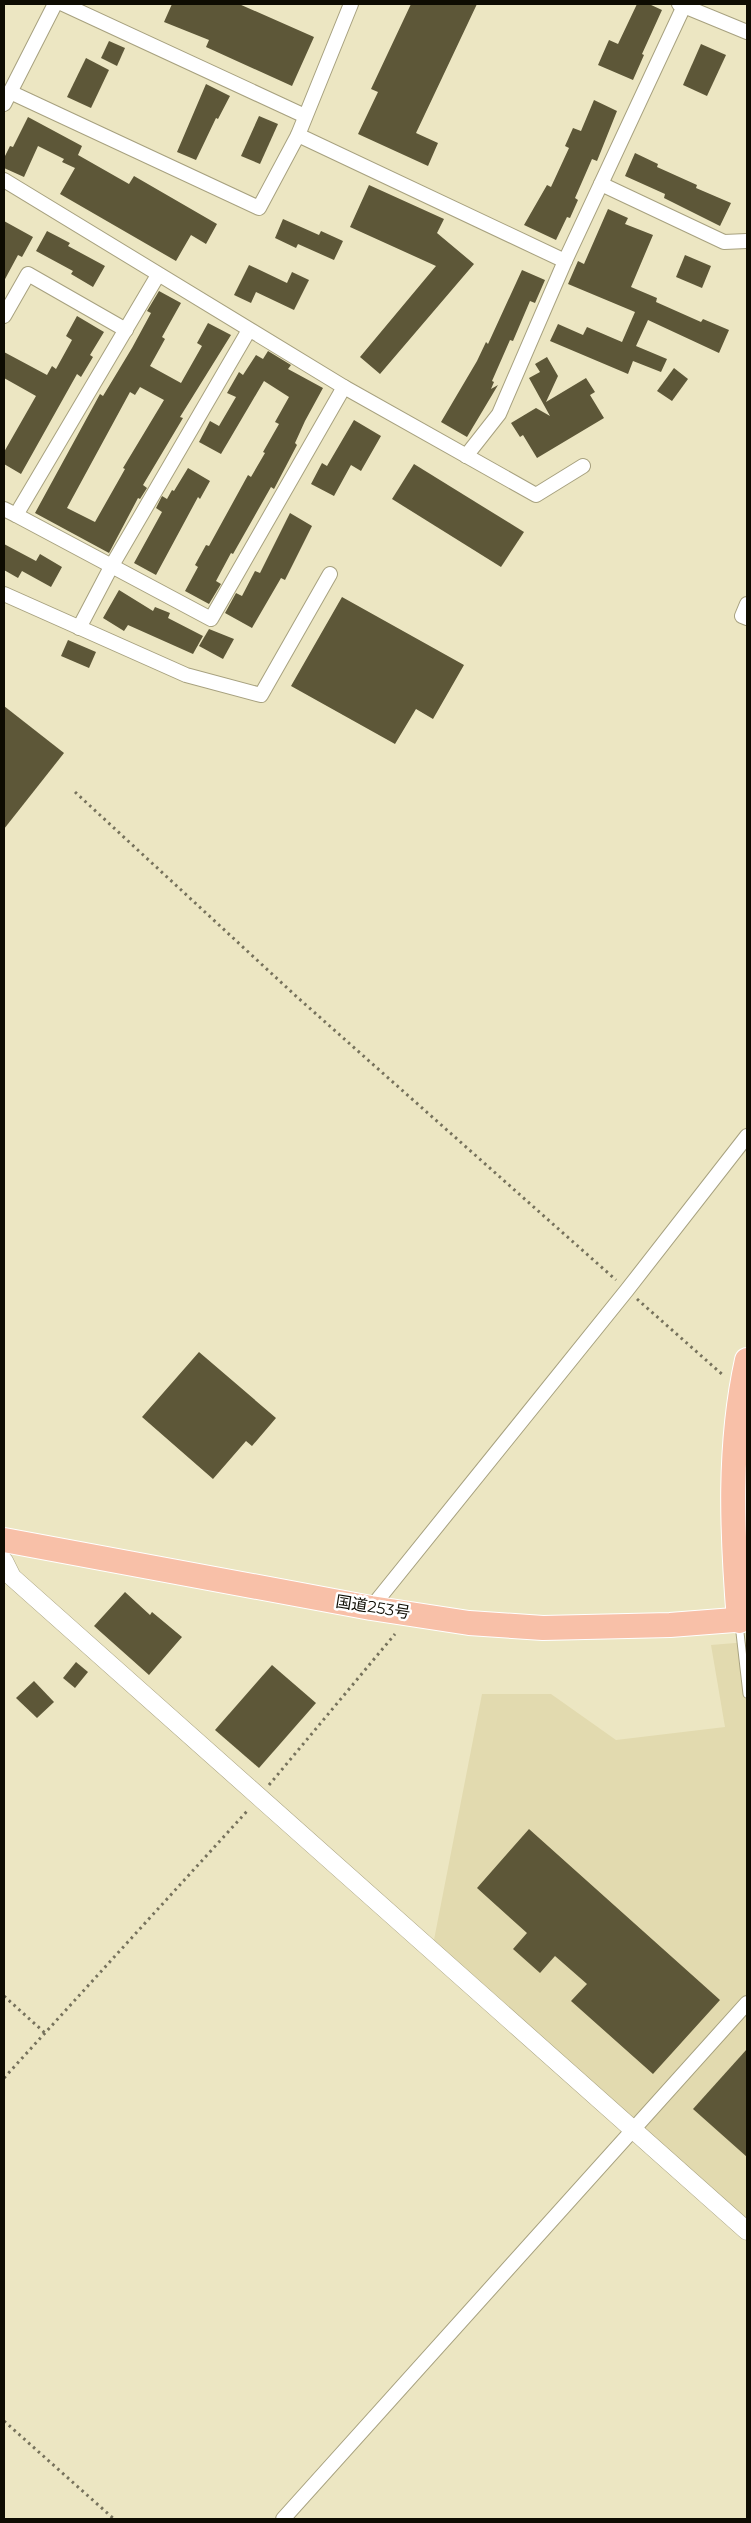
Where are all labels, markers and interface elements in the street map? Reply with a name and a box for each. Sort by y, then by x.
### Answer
street label: 国道253号 [334,1592,412,1622]

